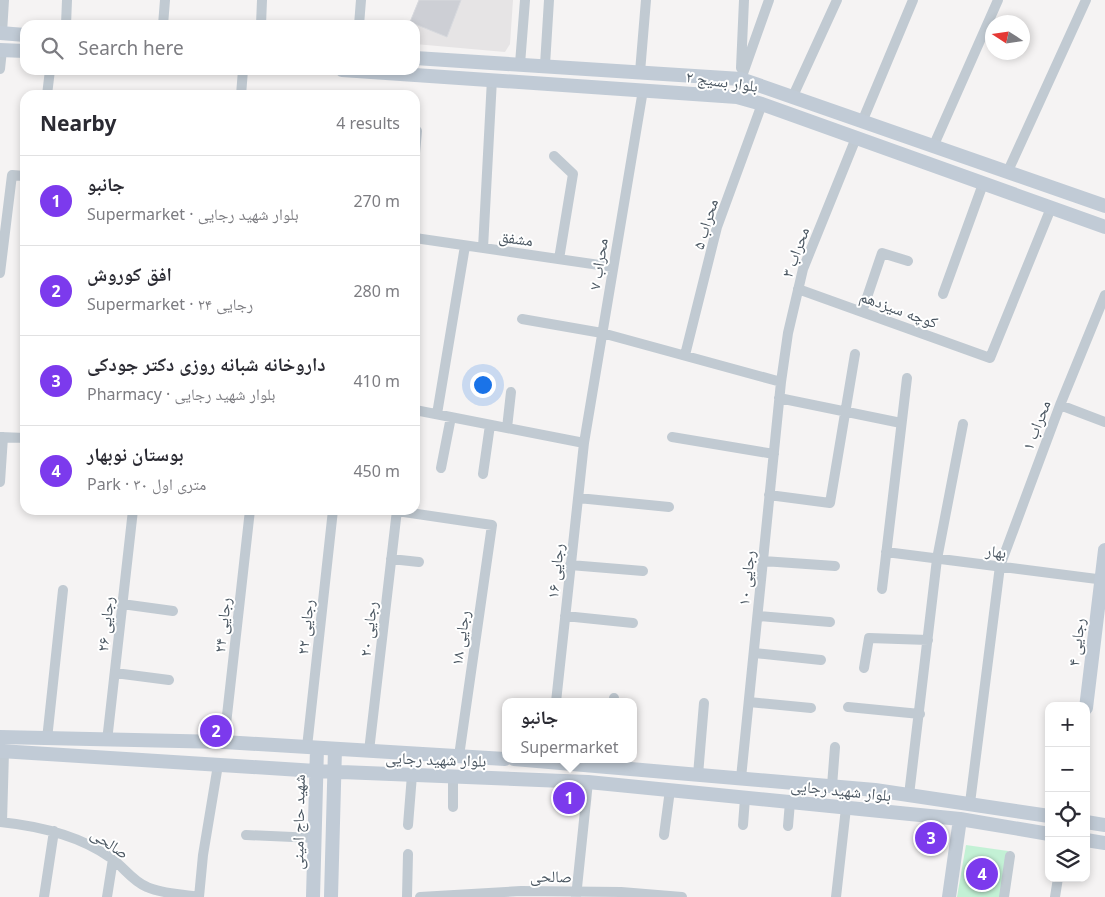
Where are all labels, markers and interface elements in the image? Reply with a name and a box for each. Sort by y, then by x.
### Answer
north arrow [985,15,1030,60]
search box [20,20,420,75]
icon: search [38,34,66,62]
text: Search here [78,35,184,61]
street label: بلوار بسیج ۲ [684,65,760,97]
text: Nearby [40,109,116,137]
text: 4 results [336,112,400,134]
text: جانبو [87,171,125,197]
text: 1 [51,190,61,212]
text: 270 m [353,190,400,212]
street label: محراب ۵ [687,196,723,252]
text: Supermarket · بلوار شهید رجایی [87,203,299,225]
street label: محراب ۳ [776,224,814,280]
street label: مشفق [497,225,535,251]
street label: محراب ۷ [583,237,613,291]
text: افق کوروش [87,261,172,287]
text: 2 [51,280,61,302]
text: 280 m [353,280,400,302]
street label: کوچه سیزدهم [857,285,941,333]
text: Supermarket · رجایی ۲۴ [87,293,253,315]
text: داروخانه شبانه روزی دکتر جودکی [87,351,326,377]
text: 3 [51,370,61,392]
text: 410 m [353,370,400,392]
your location [470,372,496,398]
text: Pharmacy · بلوار شهید رجایی [87,383,276,405]
street label: محراب ۱ [1016,397,1056,453]
text: بوستان نوبهار [87,441,183,467]
text: 4 [51,460,61,482]
text: 450 m [353,460,400,482]
text: Park · ۳۰ متری اول [87,473,206,495]
street label: بهار [983,539,1008,563]
street label: رجایی ۱۶ [541,542,569,600]
street label: رجایی ۱۰ [732,549,760,607]
street label: رجایی ۲۶ [91,595,119,653]
street label: رجایی ۲۴ [208,596,236,654]
street label: رجایی ۲۲ [291,598,319,656]
street label: رجایی ۲۰ [354,600,382,658]
street label: رجایی ۱۸ [445,609,475,667]
street label: رجایی ۴ [1062,617,1090,667]
popup [502,698,637,763]
map controls [1045,702,1090,882]
button: + [1045,702,1090,747]
text: جانبو [520,704,558,730]
pin: 2 [200,712,232,750]
text: Supermarket [520,736,619,758]
street label: بلوار شهید رجایی [385,746,487,772]
button: − [1045,747,1090,792]
street label: شهید حاج امینی [286,774,310,870]
street label: بلوار شهید رجایی [790,774,892,806]
pin: 1 [553,779,585,817]
button: locate [1045,792,1090,837]
pin: 3 [915,819,947,857]
street label: صالحی [87,822,133,864]
button: layers [1045,837,1090,882]
pin: 4 [966,855,998,893]
street label: صالحی [530,865,572,887]

